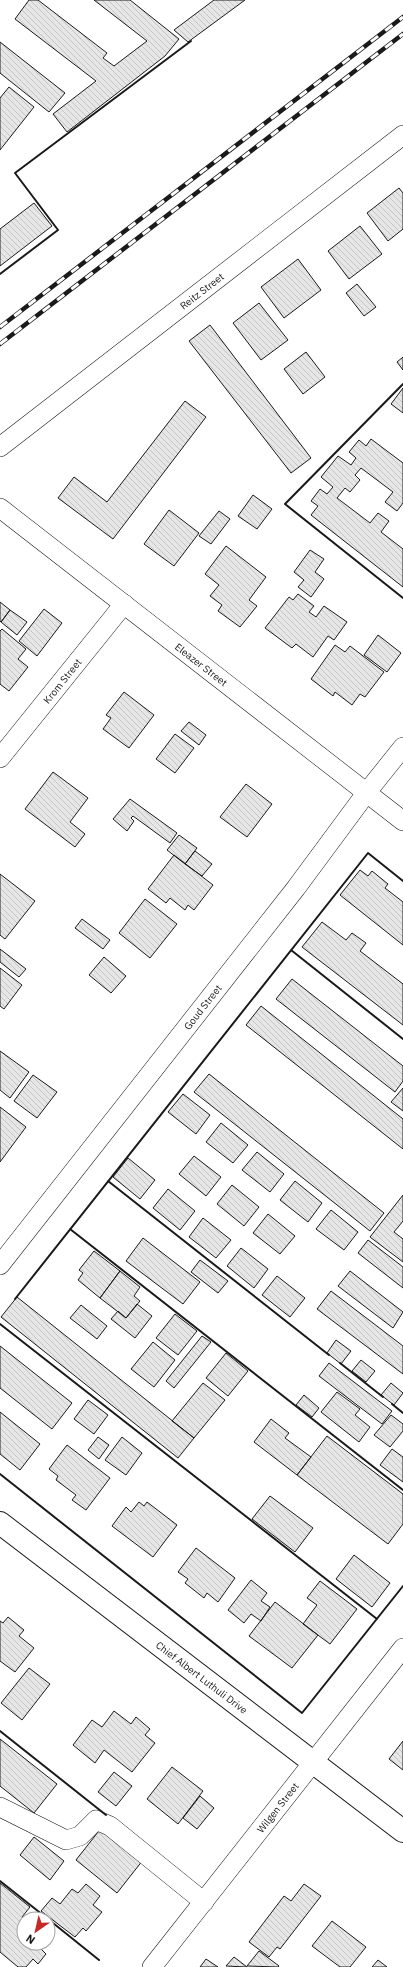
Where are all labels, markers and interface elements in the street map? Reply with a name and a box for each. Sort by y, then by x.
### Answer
street label: Reitz Street [177,269,227,312]
street label: Eleazer Street [173,640,231,689]
street label: Krom Street [40,655,84,706]
street label: Goud Street [181,981,225,1032]
street label: Chief Albert Luthuli Drive [153,1638,251,1717]
street label: Wilgen Street [254,1779,302,1835]
north arrow [16,1911,56,1951]
text: N [23,1931,38,1947]

